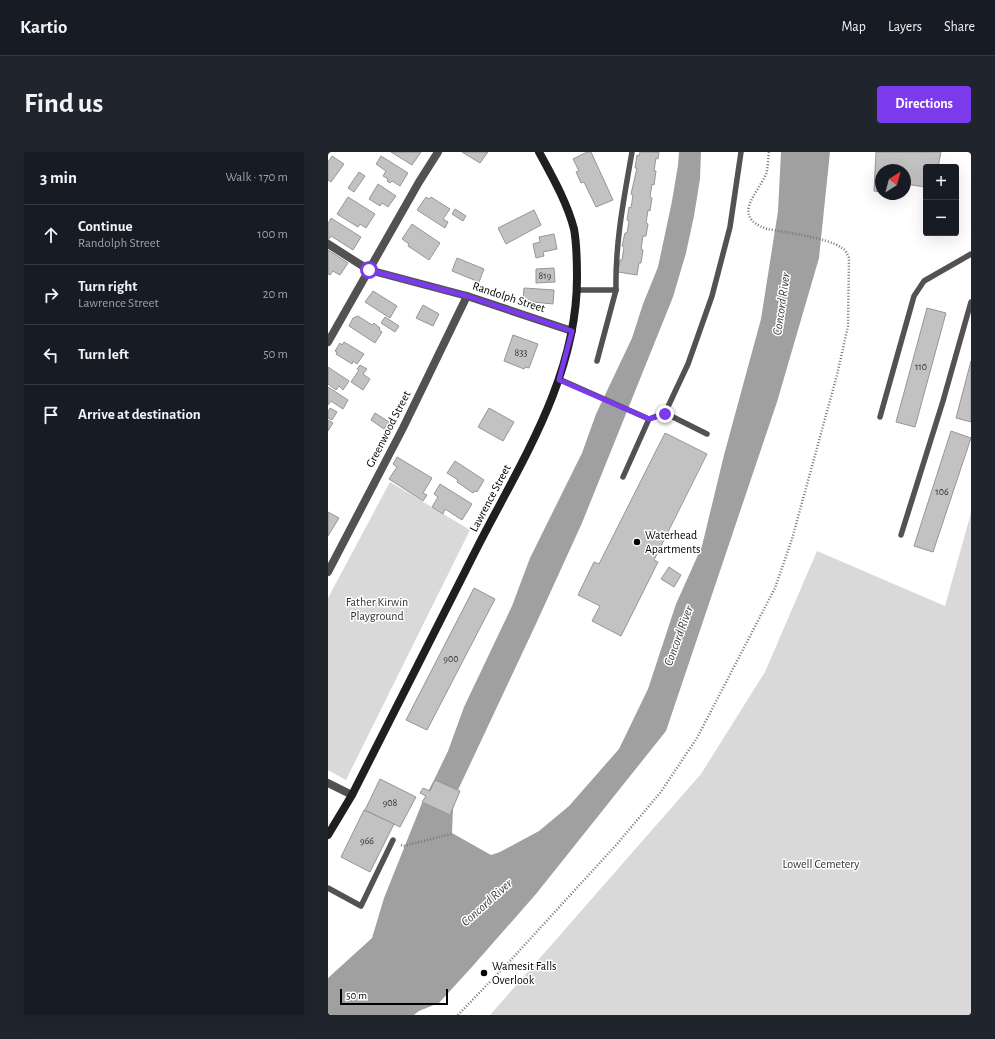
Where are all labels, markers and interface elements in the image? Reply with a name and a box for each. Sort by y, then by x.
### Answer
text: Kartio [20,18,67,37]
text: Map [841,20,866,34]
text: Layers [888,20,922,34]
text: Share [944,20,975,34]
button: Directions [877,86,971,123]
text: Find us [24,90,103,118]
north arrow [875,164,911,200]
map controls [923,164,959,236]
button: + [923,164,959,200]
text: 3 min [40,169,77,186]
text: Walk · 170 m [225,171,288,184]
button: − [923,200,959,236]
text: Continue [78,219,133,234]
icon: ahead [40,224,62,246]
text: 100 m [257,228,288,241]
text: Randolph Street [78,237,160,250]
route start [360,261,378,279]
house number: 819 [539,271,552,281]
water label: Concord River [771,271,793,336]
text: Turn right [78,279,137,294]
street label: Randolph Street [471,280,547,314]
icon: right [40,284,62,306]
text: 20 m [263,288,288,301]
text: Lawrence Street [78,297,159,310]
icon: left [40,344,62,366]
text: Turn left [78,347,129,362]
text: 50 m [263,348,288,361]
house number: 833 [515,348,527,358]
house number: 110 [915,362,927,372]
street label: Greenwood Street [364,389,412,469]
icon: arrive [40,404,62,426]
route end [656,405,674,423]
text: Arrive at destination [78,407,201,422]
street label: Lawrence Street [467,462,513,534]
house number: 106 [935,487,949,497]
place label: Waterhead Apartments [645,529,701,555]
marker: Waterhead Apartments [632,537,642,547]
park label: Father Kirwin Playground [346,596,408,623]
water label: Concord River [662,603,696,668]
house number: 900 [443,654,459,664]
house number: 908 [383,798,398,808]
house number: 966 [360,836,374,846]
park label: Lowell Cemetery [783,858,859,871]
water label: Concord River [459,877,515,929]
place label: Wamesit Falls Overlook [492,960,557,986]
marker: Wamesit Falls Overlook [479,968,489,978]
scale bar [340,987,448,1006]
text: 50 m [346,990,367,1001]

